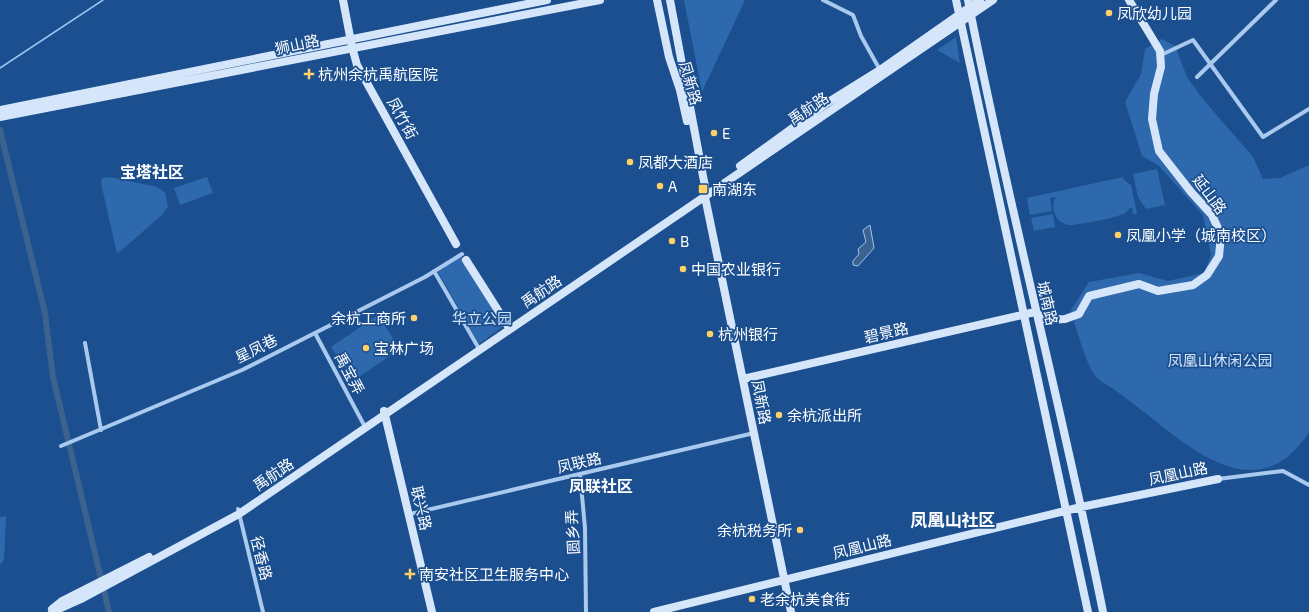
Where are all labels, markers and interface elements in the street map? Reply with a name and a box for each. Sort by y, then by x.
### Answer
place label: 凤欣幼儿园 [1117,4,1192,22]
marker: 凤欣幼儿园 [1104,8,1114,18]
street label: 狮山路 [273,31,321,57]
street label: 凤新路 [676,59,706,107]
place label: 杭州余杭禹航医院 [318,65,438,83]
marker: 杭州余杭禹航医院 [303,68,315,80]
street label: 禹航路 [784,88,832,128]
street label: 凤竹街 [384,94,422,142]
place label: E [722,124,730,142]
marker: E [709,128,719,138]
place label: 凤都大酒店 [638,153,713,171]
marker: 凤都大酒店 [625,157,635,167]
district label: 宝塔社区 [120,162,184,181]
street label: 延山路 [1189,171,1231,217]
place label: A [668,177,678,195]
place label: 南湖东 [712,180,757,198]
marker: A [655,181,665,191]
marker: 南湖东 [697,183,709,195]
place label: 凤凰小学（城南校区） [1126,226,1276,244]
marker: 凤凰小学（城南校区） [1113,230,1123,240]
place label: B [680,232,689,250]
marker: B [667,236,677,246]
place label: 中国农业银行 [691,260,781,278]
marker: 中国农业银行 [678,264,688,274]
street label: 禹航路 [517,271,565,311]
street label: 城南路 [1034,279,1062,327]
place label: 余杭工商所 [331,309,406,327]
park label: 华立公园 [452,309,512,327]
marker: 余杭工商所 [409,313,419,323]
street label: 碧景路 [862,318,910,346]
place label: 杭州银行 [718,325,778,343]
marker: 杭州银行 [705,329,715,339]
street label: 星凤巷 [232,330,280,366]
place label: 宝林广场 [374,339,434,357]
marker: 宝林广场 [361,343,371,353]
street label: 禹宝弄 [331,349,369,397]
park label: 凤凰山休闲公园 [1167,351,1273,369]
street label: 凤新路 [749,378,775,426]
place label: 余杭派出所 [787,406,862,424]
marker: 余杭派出所 [774,410,784,420]
street label: 凤联路 [555,448,603,476]
street label: 禹航路 [249,454,297,494]
street label: 凤凰山路 [1147,458,1209,488]
district label: 凤联社区 [569,476,633,495]
street label: 联兴路 [408,484,436,532]
street label: 圆乡弄 [562,509,582,555]
district label: 凤凰山社区 [911,509,996,529]
place label: 余杭税务所 [717,521,792,539]
marker: 余杭税务所 [795,525,805,535]
street label: 凤凰山路 [831,530,893,562]
street label: 径香路 [248,534,276,582]
place label: 南安社区卫生服务中心 [419,565,569,583]
marker: 南安社区卫生服务中心 [404,568,416,580]
place label: 老余杭美食街 [760,590,850,608]
marker: 老余杭美食街 [747,594,757,604]

